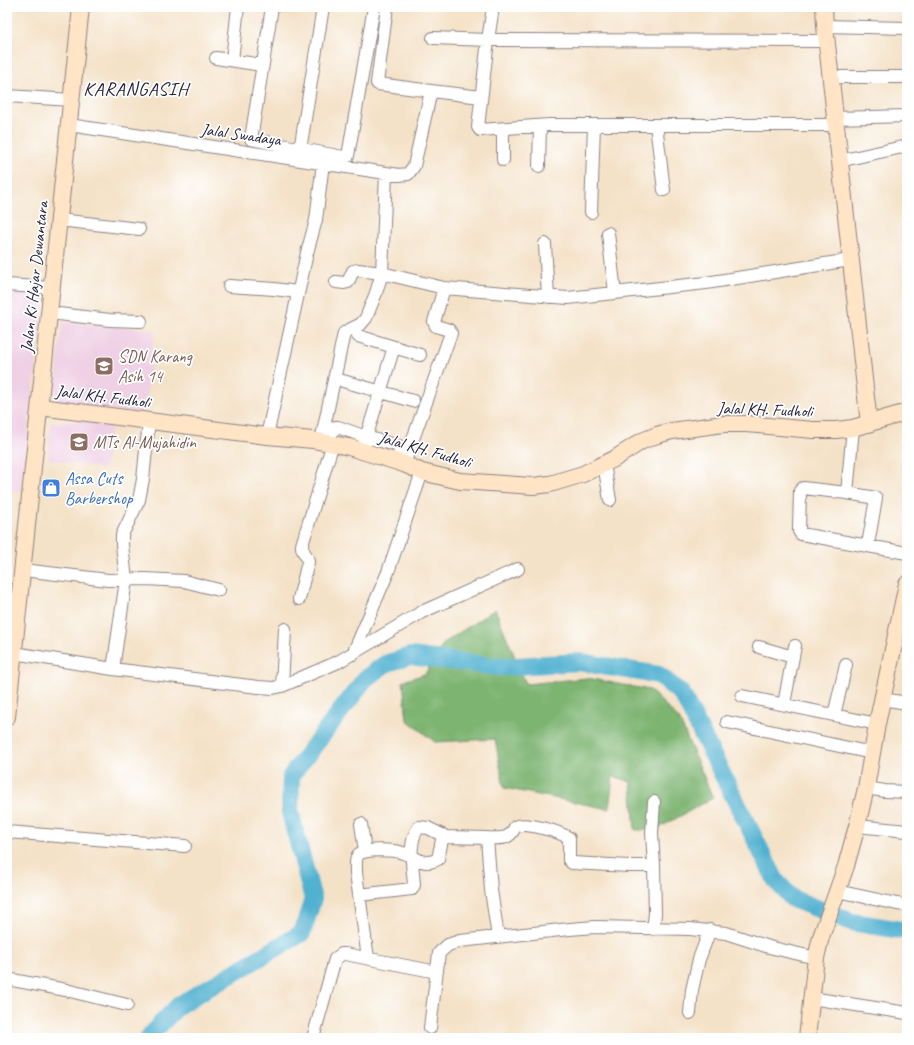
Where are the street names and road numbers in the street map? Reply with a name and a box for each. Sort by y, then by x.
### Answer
street label: Jalal Swadaya [199,118,283,151]
street label: Jalan Ki Hajar Dewantara [16,198,53,355]
street label: Jalal KH. Fudholi [54,380,154,413]
street label: Jalal KH. Fudholi [716,397,816,422]
street label: Jalal KH. Fudholi [375,426,476,473]

